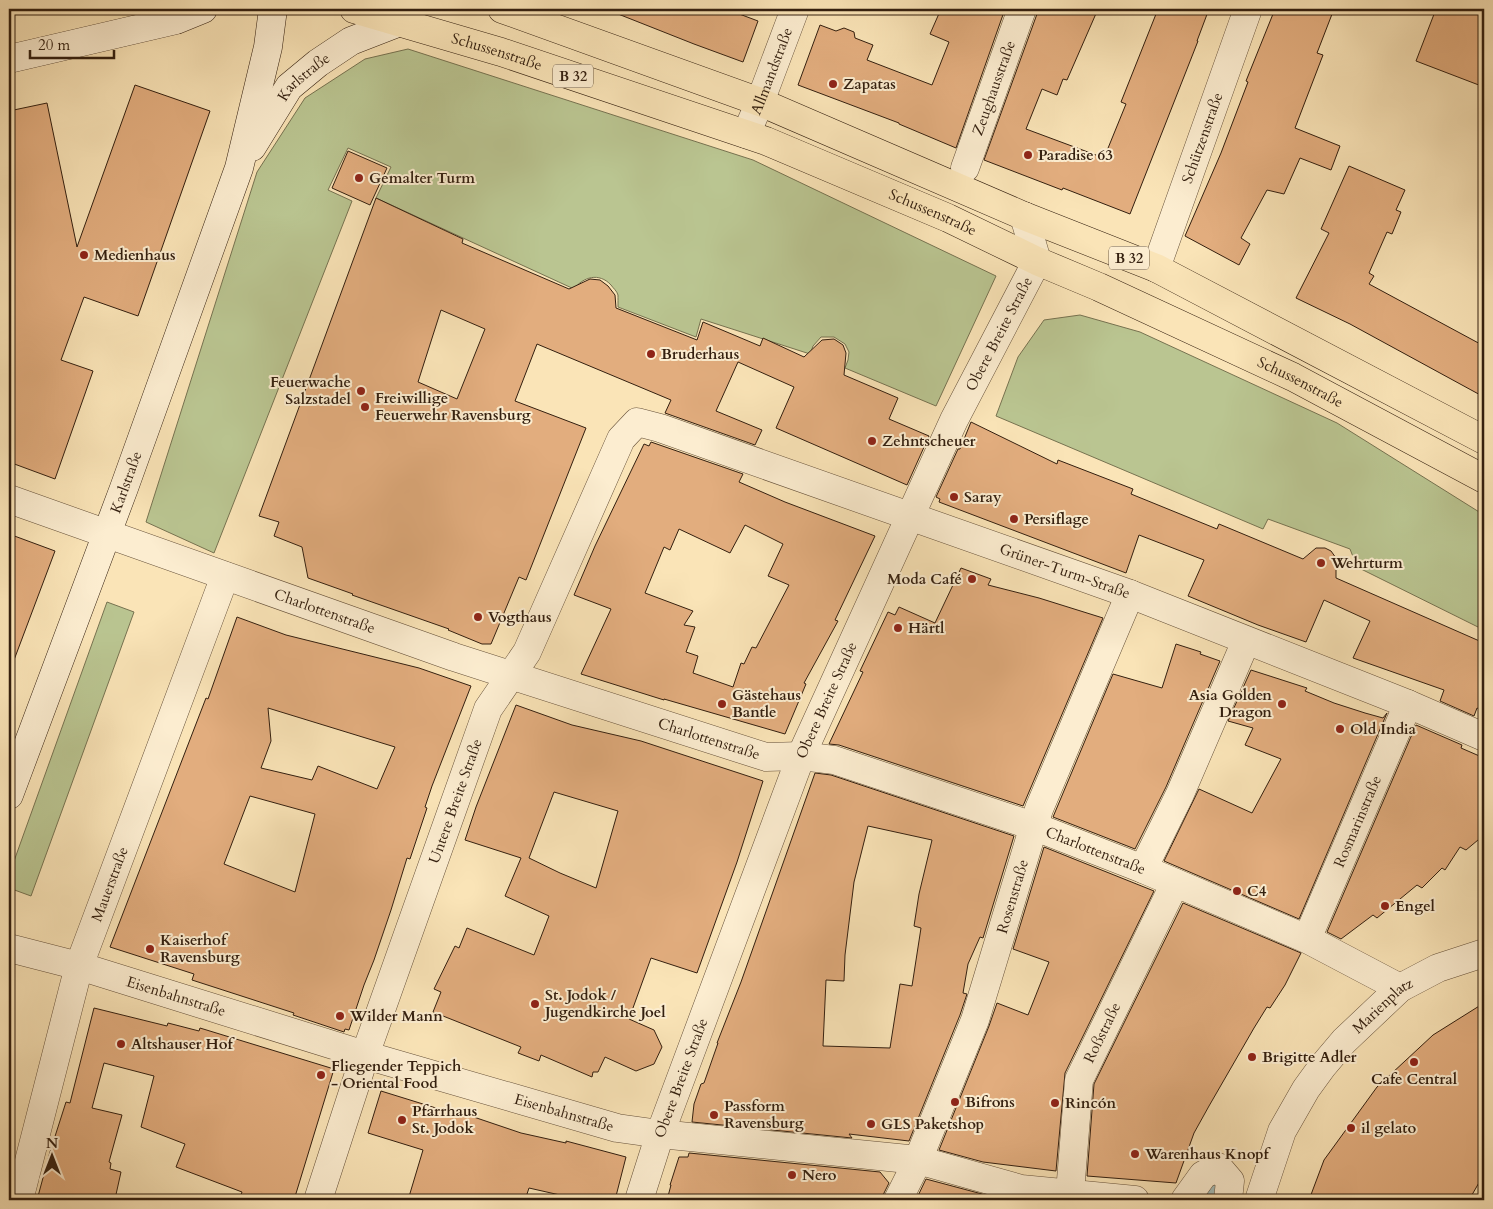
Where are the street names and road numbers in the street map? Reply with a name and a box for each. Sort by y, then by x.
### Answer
street label: Allmandstraße [746,25,797,118]
street label: Schussenstraße [449,28,545,75]
street label: Zeughausstraße [967,38,1020,138]
street label: Karlstraße [273,48,334,105]
road number: B 32 [553,64,593,88]
street label: Schützenstraße [1177,90,1228,186]
street label: Schussenstraße [886,184,980,240]
road number: B 32 [1109,247,1149,270]
street label: Obere Breite Straße [961,273,1037,395]
street label: Schussenstraße [1254,352,1347,412]
street label: Karlstraße [105,448,146,516]
street label: Grüner-Turm-Straße [997,539,1133,603]
street label: Charlottenstraße [271,584,378,638]
street label: Obere Breite Straße [791,638,862,762]
street label: Charlottenstraße [655,713,763,764]
street label: Untere Breite Straße [424,736,487,866]
street label: Rosmarinstraße [1329,772,1386,871]
street label: Charlottenstraße [1043,822,1149,879]
street label: Mauerstraße [86,844,133,924]
street label: Rosenstraße [992,857,1033,936]
street label: Eisenbahnstraße [124,971,228,1021]
street label: Marienplatz [1348,973,1417,1038]
street label: Roßstraße [1079,999,1125,1066]
street label: Obere Breite Straße [649,1015,712,1141]
street label: Eisenbahnstraße [512,1089,616,1137]

